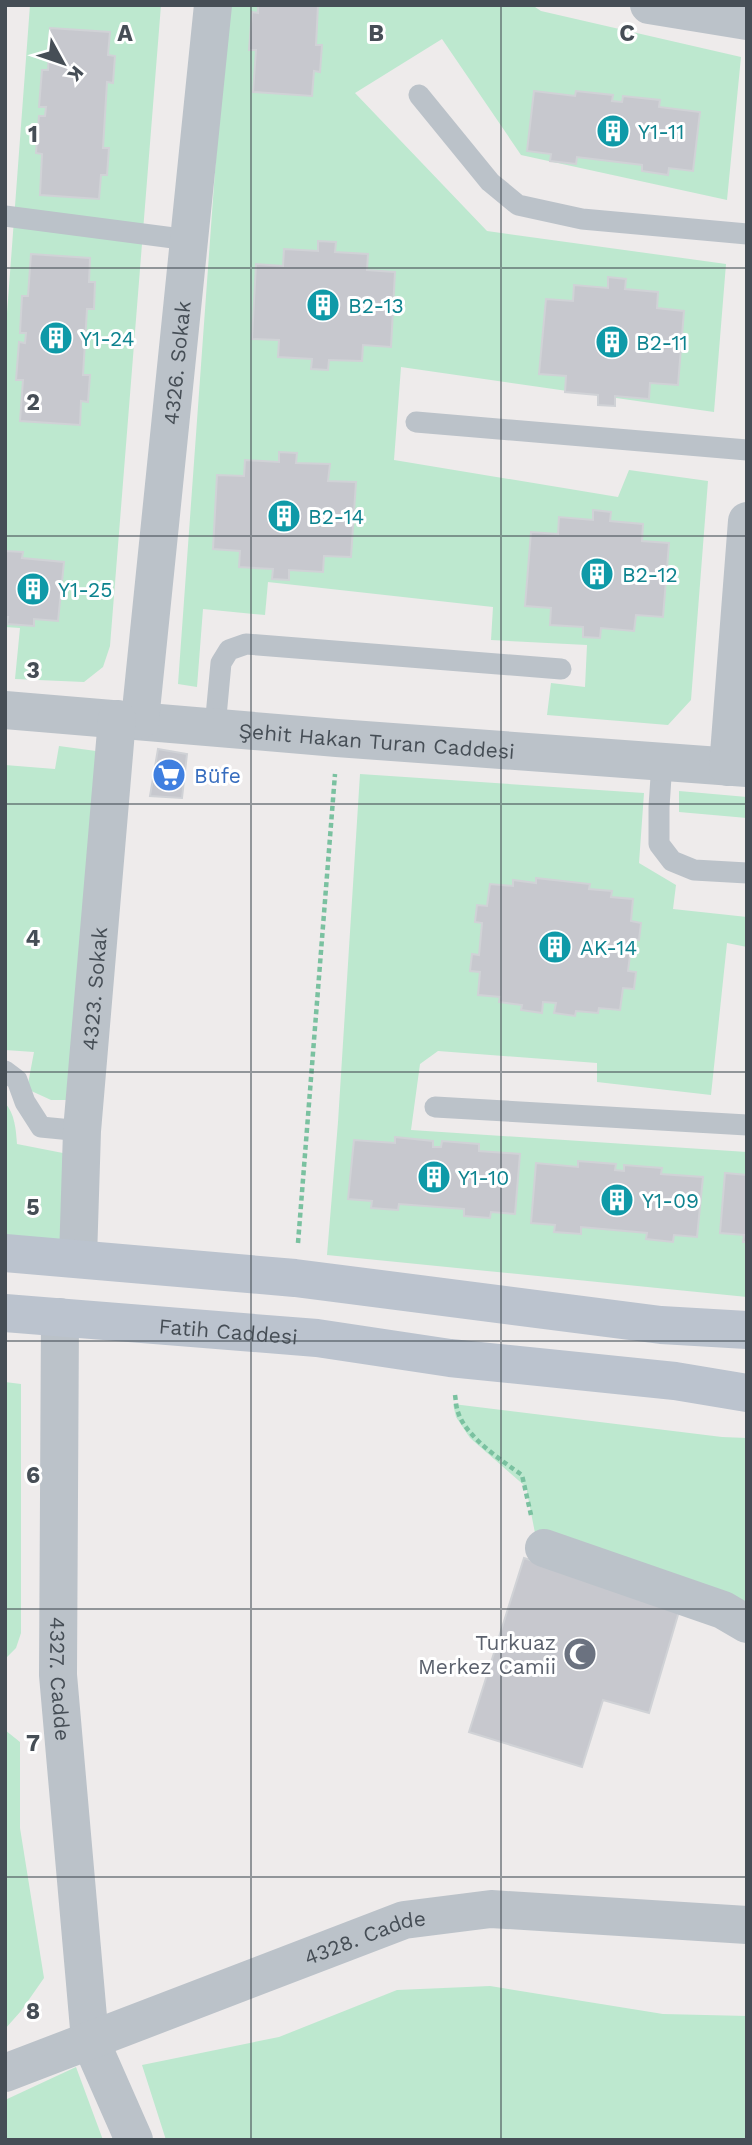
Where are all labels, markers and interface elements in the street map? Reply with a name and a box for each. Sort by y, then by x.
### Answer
text: A [117,20,133,47]
text: B [368,20,384,47]
text: C [619,20,635,47]
north arrow [28,28,98,98]
text: K [63,61,89,86]
building icon: Y1-11 [594,112,632,150]
place label: Y1-11 [638,119,684,144]
text: 1 [28,121,38,148]
building icon: B2-13 [304,286,342,324]
place label: B2-13 [348,293,404,318]
street label: 4326. Sokak [158,300,195,426]
building icon: Y1-24 [37,319,75,357]
building icon: B2-11 [593,323,631,361]
place label: Y1-24 [80,326,135,351]
place label: B2-11 [636,330,688,355]
text: 2 [26,389,40,416]
building icon: B2-14 [265,497,303,535]
place label: B2-14 [308,504,364,529]
building icon: B2-12 [578,555,616,593]
place label: B2-12 [622,562,678,587]
building icon: Y1-25 [14,570,52,608]
place label: Y1-25 [58,577,113,602]
text: 3 [26,657,40,684]
street label: Şehit Hakan Turan Caddesi [238,717,516,763]
supermarket icon: Büfe [150,756,188,794]
place label: Büfe [194,763,241,788]
text: 4 [26,925,41,952]
street label: 4323. Sokak [76,926,112,1051]
building icon: AK-14 [536,928,574,966]
place label: AK-14 [580,935,637,960]
building icon: Y1-10 [415,1158,453,1196]
place label: Y1-10 [458,1165,509,1190]
building icon: Y1-09 [598,1181,636,1219]
place label: Y1-09 [642,1188,699,1213]
text: 5 [26,1194,40,1221]
street label: Fatih Caddesi [158,1313,299,1349]
text: 6 [26,1462,40,1489]
street label: 4327. Cadde [45,1617,76,1742]
place label: Turkuaz Merkez Camii [418,1630,556,1679]
mosque icon: Turkuaz Merkez Camii [561,1635,599,1673]
text: 7 [26,1730,40,1757]
street label: 4328. Cadde [300,1905,427,1970]
text: 8 [26,1998,40,2025]

